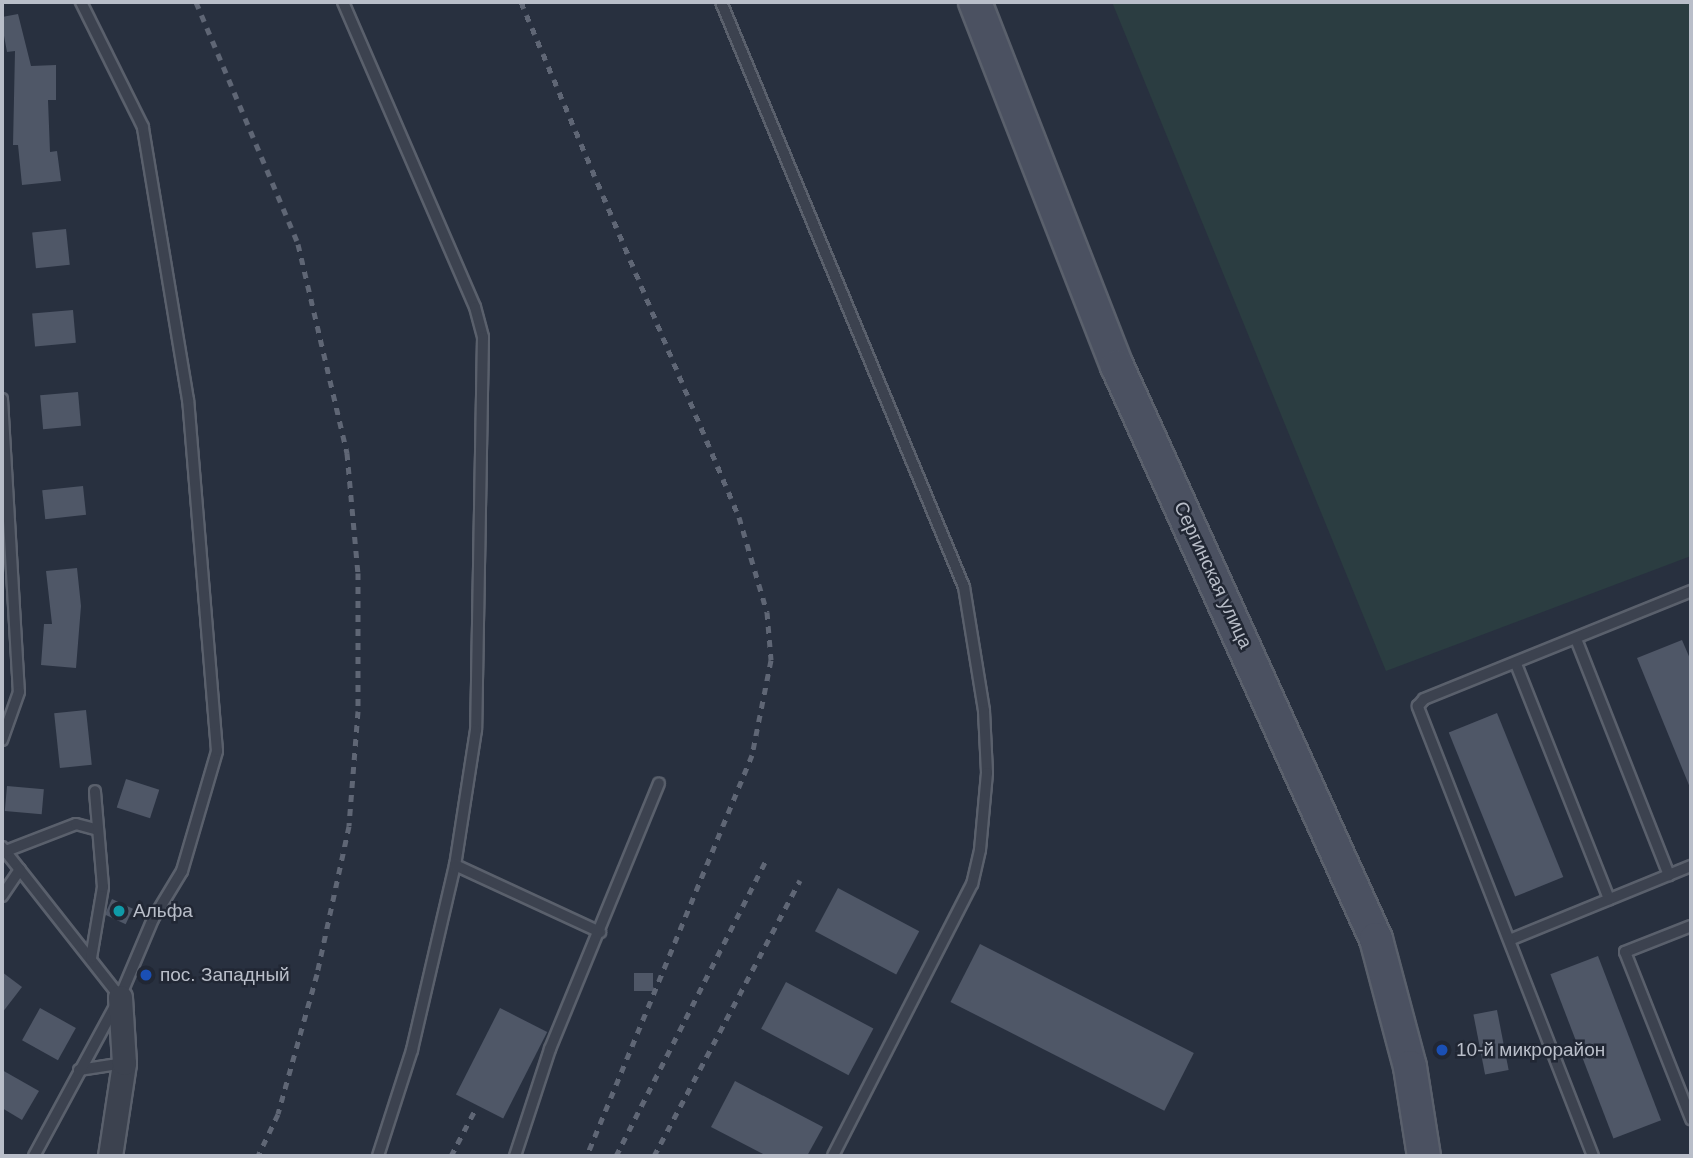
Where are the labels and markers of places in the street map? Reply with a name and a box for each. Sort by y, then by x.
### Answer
place label: Альфа [133,900,193,922]
marker: Альфа [111,903,127,919]
place label: пос. Западный [160,964,290,986]
marker: пос. Западный [138,967,154,983]
place label: 10-й микрорайон [1456,1039,1605,1061]
marker: 10-й микрорайон [1434,1042,1450,1058]

